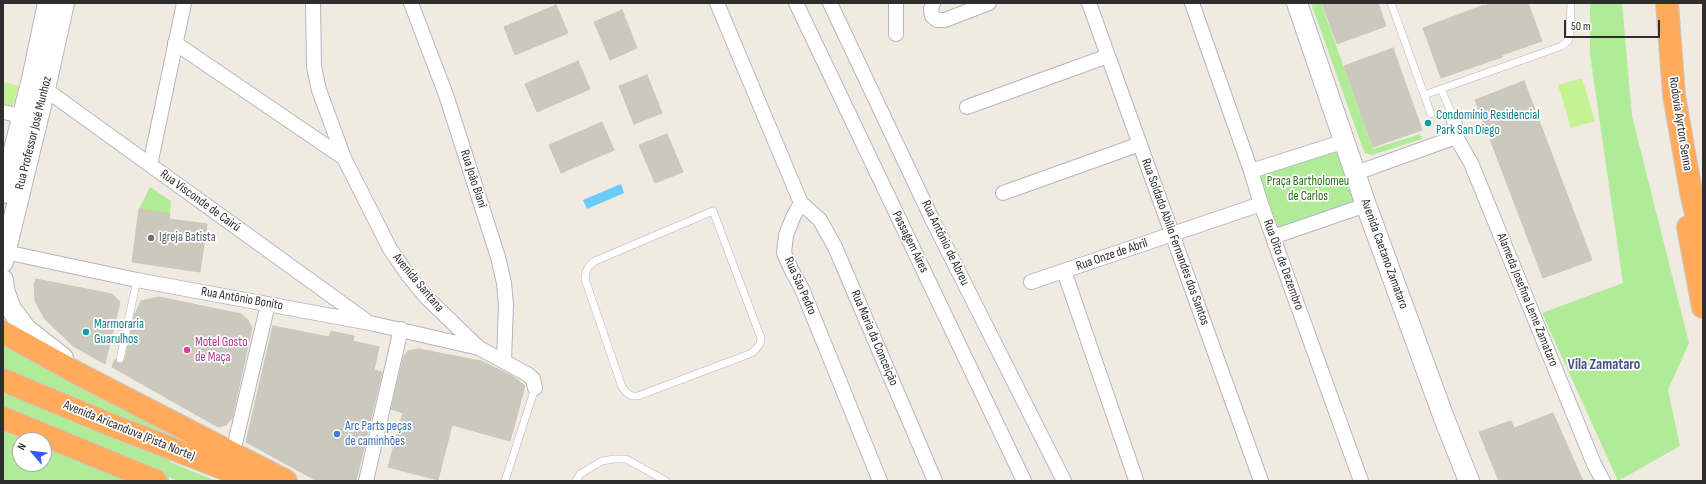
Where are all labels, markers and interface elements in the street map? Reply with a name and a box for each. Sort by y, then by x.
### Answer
scale bar [1566,12,1662,38]
text: 50 m [1571,19,1591,34]
street label: Rua Professor José Munhoz [12,75,56,191]
street label: Rodovia Ayrton Senna [1665,76,1695,172]
place label: Condomínio Residencial Park San Diego [1436,108,1540,139]
marker: Condomínio Residencial Park San Diego [1423,118,1433,128]
street label: Rua João Biani [456,148,490,210]
street label: Rua Soldado Abílio Fernandes dos Santos [1138,157,1212,327]
street label: Rua Visconde de Cairú [157,167,243,235]
park label: Praça Bartholomeu de Carlos [1267,174,1349,205]
street label: Avenida Caetano Zamataro [1357,197,1411,311]
street label: Rua Antônio de Abreu [918,198,972,288]
street label: Passagem Aíres [888,209,932,275]
street label: Rua Oito de Dezembro [1259,218,1307,312]
place label: Igreja Batista [159,230,216,246]
street label: Alameda Josefina Leme Zamataro [1493,231,1561,369]
marker: Igreja Batista [146,233,156,243]
street label: Rua Onze de Abril [1074,235,1150,275]
street label: Avenida Santana [389,251,447,315]
street label: Rua São Pedro [780,255,820,317]
street label: Rua Antônio Bonito [200,284,284,314]
street label: Rua Maria da Conceição [847,288,901,388]
place label: Marmoraria Guarulhos [94,317,144,348]
marker: Marmoraria Guarulhos [81,327,91,337]
place label: Motel Gosto de Maça [195,335,248,366]
marker: Motel Gosto de Maça [182,345,192,355]
district label: Vila Zamataro [1568,356,1640,374]
street label: Avenida Aricanduva (Pista Norte) [61,397,197,465]
place label: Arc Parts peças de caminhões [345,419,412,450]
marker: Arc Parts peças de caminhões [332,429,342,439]
north arrow [12,432,52,472]
text: N [15,441,29,452]

